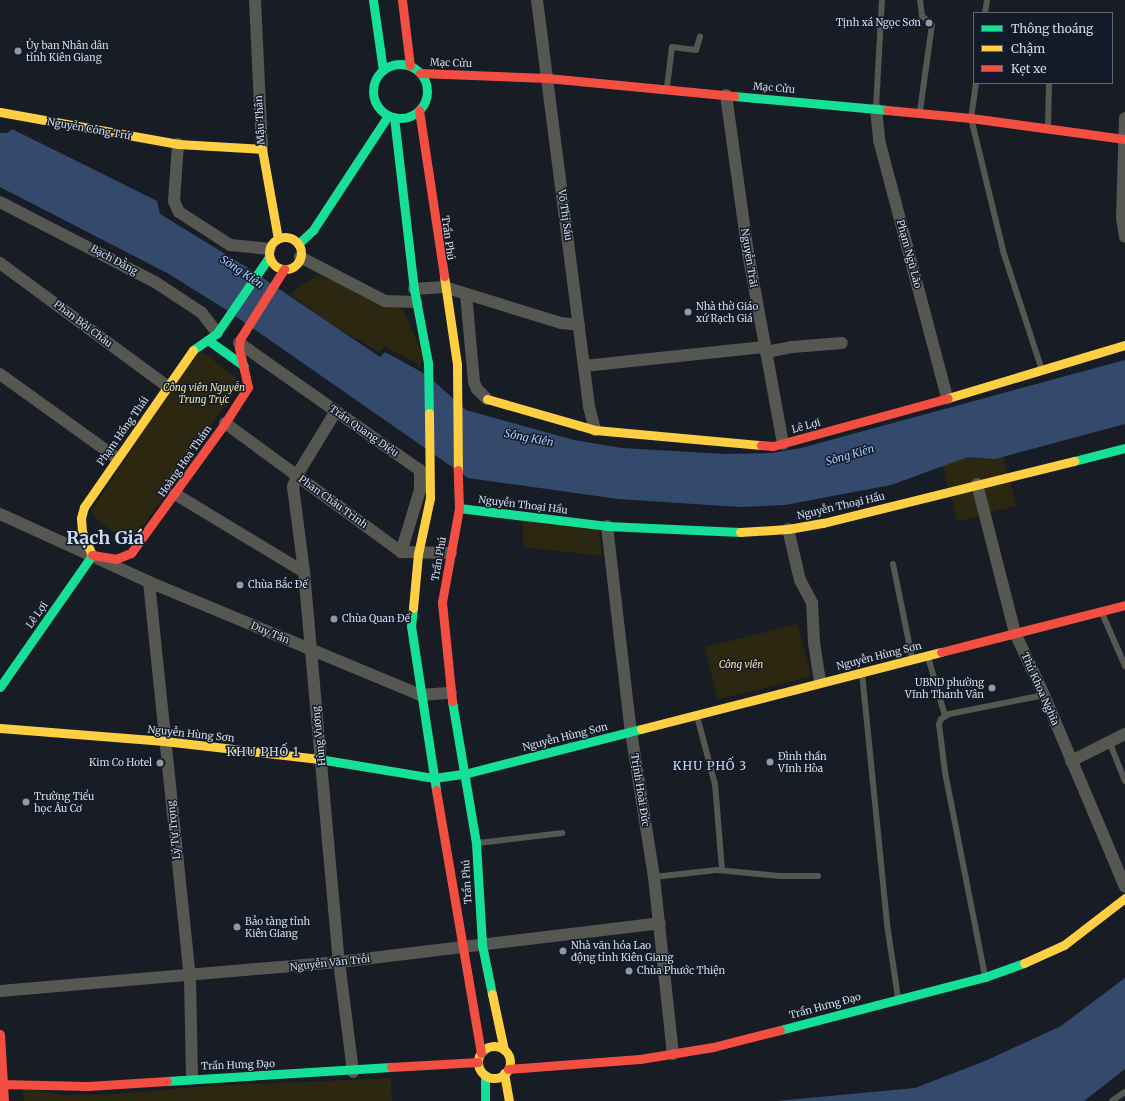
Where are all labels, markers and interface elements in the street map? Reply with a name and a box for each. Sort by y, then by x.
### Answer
legend [973,12,1113,84]
place label: Tịnh xá Ngọc Sơn [836,17,921,29]
marker: Tịnh xá Ngọc Sơn [924,18,934,28]
text: Thông thoáng [1011,21,1093,36]
place label: Ủy ban Nhân dân tỉnh Kiên Giang [26,39,109,62]
text: Chậm [1011,41,1045,56]
marker: Ủy ban Nhân dân tỉnh Kiên Giang [13,46,23,56]
street label: Mạc Cửu [430,56,472,70]
text: Kẹt xe [1011,61,1046,76]
street label: Mạc Cửu [753,80,795,96]
street label: Mậu Thân [253,95,267,145]
street label: Nguyễn Công Trứ [46,116,132,142]
street label: Võ Thị Sáu [555,189,575,241]
street label: Trần Phú [439,215,457,261]
street label: Phạm Ngũ Lão [894,218,924,290]
street label: Nguyễn Trãi [738,228,760,288]
street label: Bạch Đằng [88,243,140,277]
water label: Sông Kiên [218,253,266,291]
street label: Phan Bội Châu [51,298,115,350]
place label: Nhà thờ Giáo xứ Rạch Giá [696,300,758,324]
marker: Nhà thờ Giáo xứ Rạch Giá [683,307,693,317]
park label: Công viên Nguyễn Trung Trực [163,381,245,404]
street label: Phạm Hồng Thái [95,394,151,468]
street label: Trần Quang Diệu [327,403,401,459]
street label: Lê Lợi [790,416,822,436]
street label: Hoàng Hoa Thám [156,423,214,499]
water label: Sông Kiên [503,427,555,449]
water label: Sông Kiên [824,442,876,468]
street label: Phan Châu Trinh [296,473,370,531]
street label: Nguyễn Thoại Hầu [796,490,886,522]
street label: Nguyễn Thoại Hầu [478,494,568,516]
district label: Rạch Giá [66,527,144,549]
street label: Trần Phú [429,536,449,582]
place label: Chùa Bắc Đế [248,579,308,591]
marker: Chùa Bắc Đế [235,580,245,590]
street label: Lê Lợi [24,600,50,630]
place label: Chùa Quan Đế [342,613,410,625]
marker: Chùa Quan Đế [329,614,339,624]
street label: Duy Tân [249,620,291,646]
street label: Nguyễn Hùng Sơn [835,640,923,672]
street label: Thủ Khoa Nghĩa [1019,651,1061,727]
park label: Công viên [719,659,763,671]
place label: UBND phường Vĩnh Thanh Vân [905,676,984,700]
marker: UBND phường Vĩnh Thanh Vân [987,683,997,693]
street label: Hùng Vương [310,705,328,767]
street label: Nguyễn Hùng Sơn [521,721,609,753]
street label: Nguyễn Hùng Sơn [147,723,235,745]
district label: KHU PHỐ 1 [226,745,300,759]
place label: Đình thần Vĩnh Hòa [778,750,827,774]
street label: Trịnh Hoài Đức [628,752,652,828]
place label: Kim Co Hotel [89,757,152,769]
marker: Đình thần Vĩnh Hòa [765,757,775,767]
marker: Kim Co Hotel [155,758,165,768]
district label: KHU PHỐ 3 [673,759,747,773]
place label: Trường Tiểu học Âu Cơ [34,790,94,814]
marker: Trường Tiểu học Âu Cơ [21,797,31,807]
street label: Lý Tự Trọng [165,800,183,860]
street label: Trần Phú [460,859,474,905]
place label: Bảo tàng tỉnh Kiên Giang [245,915,310,938]
marker: Bảo tàng tỉnh Kiên Giang [232,922,242,932]
place label: Nhà văn hóa Lao động tỉnh Kiên Giang [571,939,674,962]
marker: Nhà văn hóa Lao động tỉnh Kiên Giang [558,946,568,956]
street label: Nguyễn Văn Trỗi [289,953,371,973]
place label: Chùa Phước Thiện [637,965,725,977]
marker: Chùa Phước Thiện [624,966,634,976]
street label: Trần Hưng Đạo [788,991,862,1021]
street label: Trần Hưng Đạo [201,1058,275,1072]

